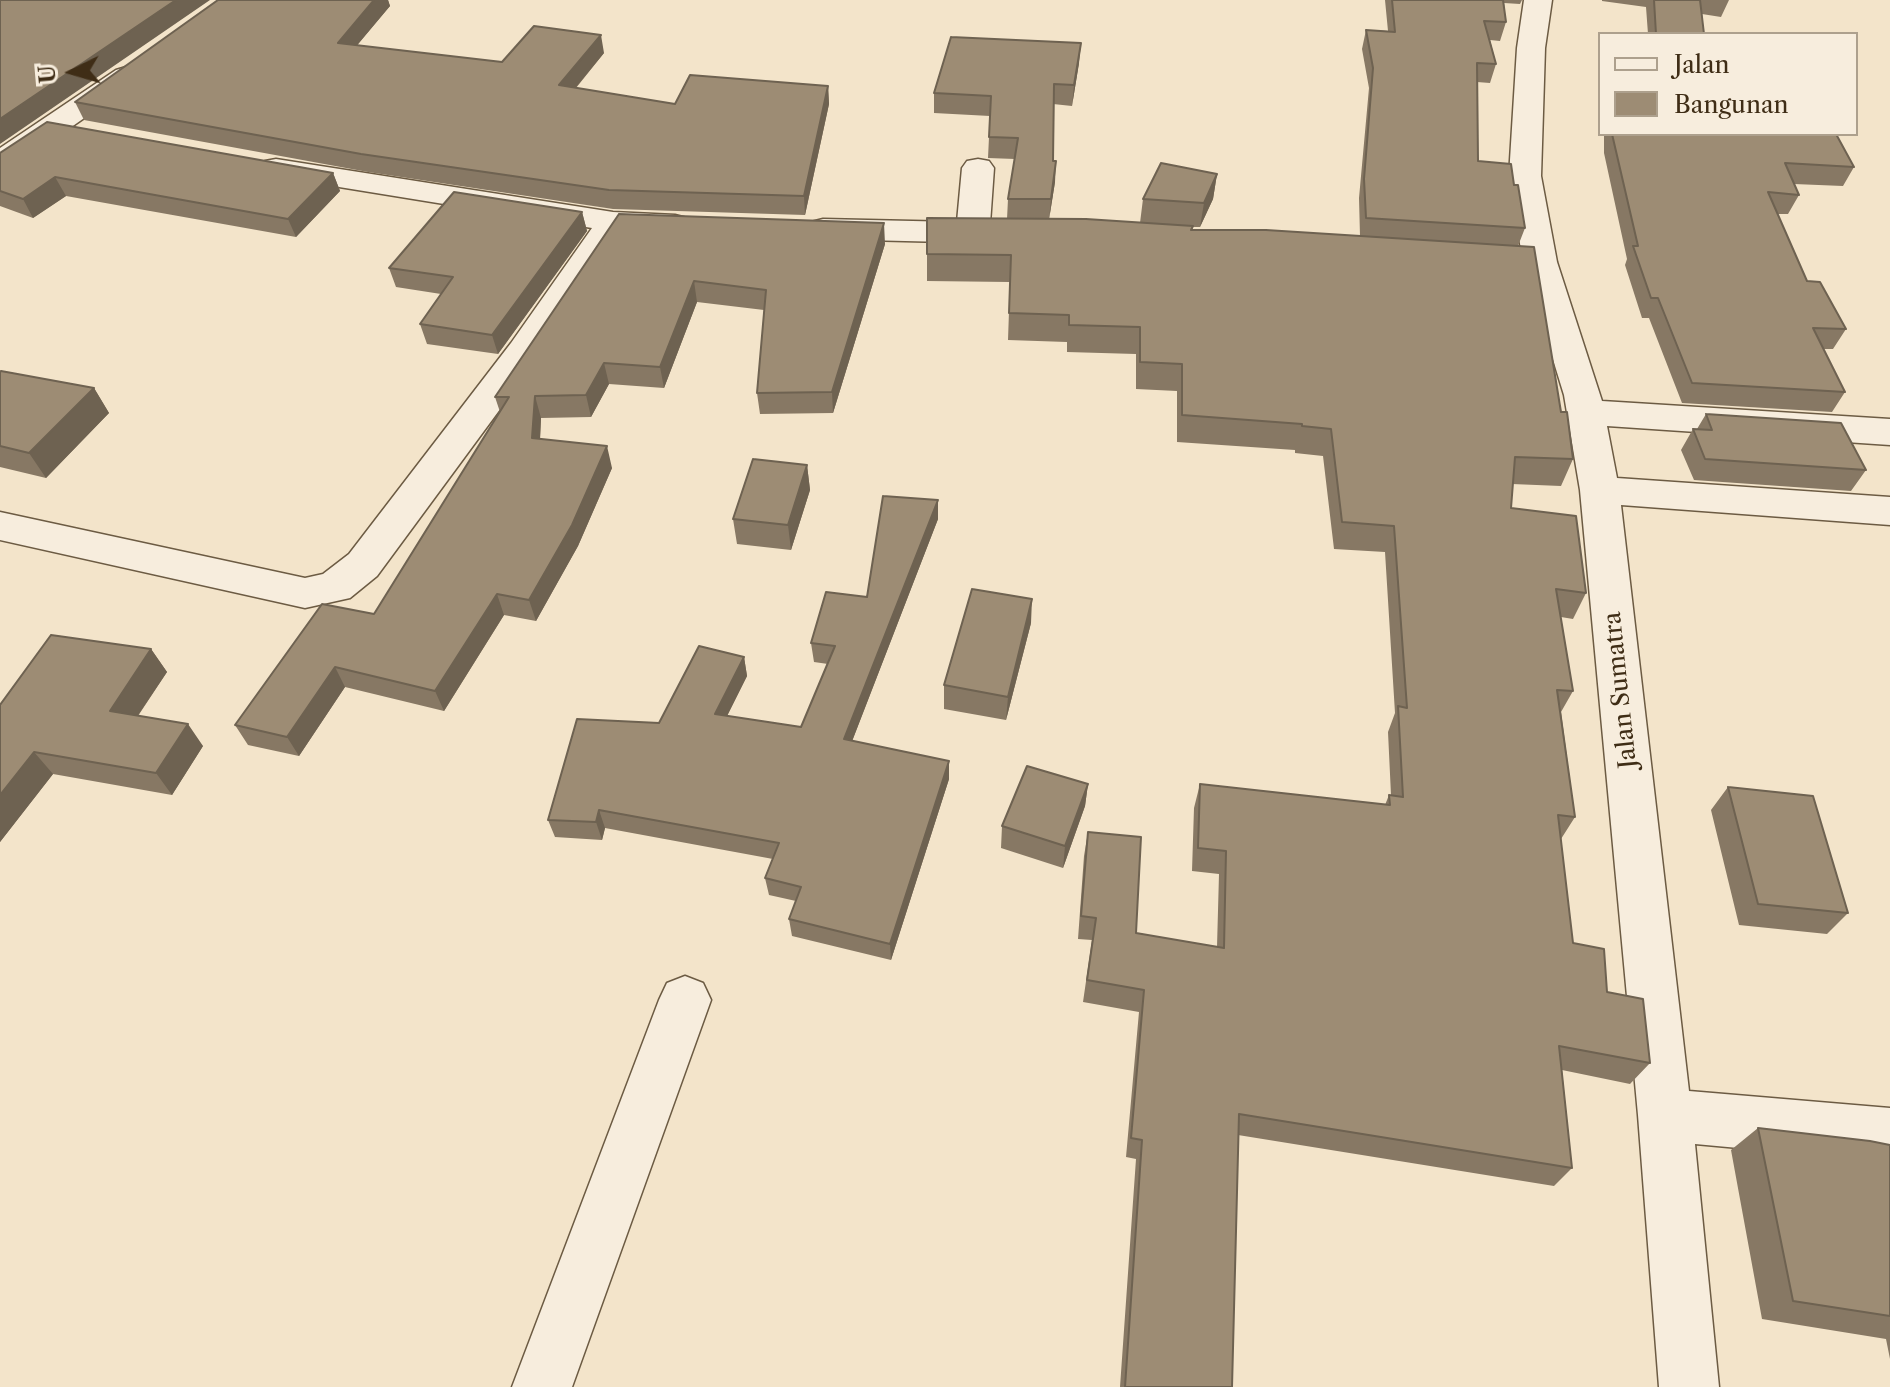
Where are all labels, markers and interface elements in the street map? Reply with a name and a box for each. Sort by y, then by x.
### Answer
north arrow [32,32,112,112]
legend [1598,32,1858,136]
text: Jalan [1674,50,1730,79]
text: U [33,64,62,84]
text: Bangunan [1674,90,1789,119]
street label: Jalan Sumatra [1598,610,1644,770]

